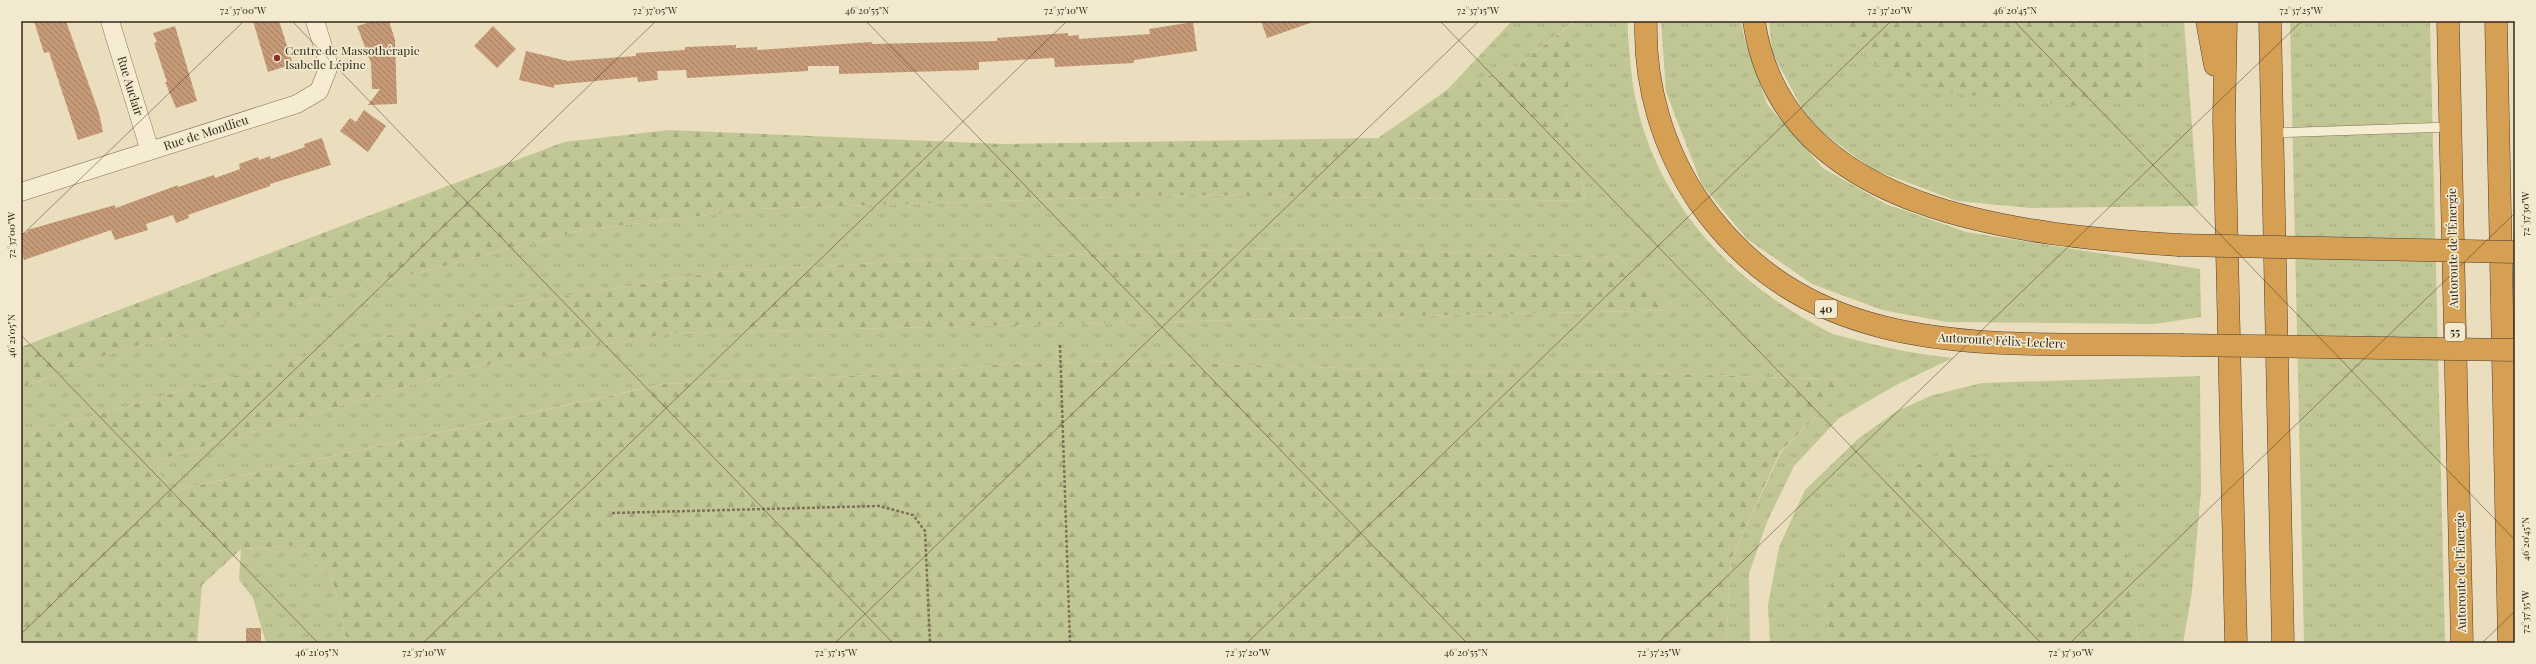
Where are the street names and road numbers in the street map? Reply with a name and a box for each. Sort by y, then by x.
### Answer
street label: Rue Auclair [114,54,148,118]
street label: Rue de Montlieu [161,111,250,153]
street label: Autoroute de l'Énergie [2443,188,2461,309]
road number: 40 [1815,300,1837,318]
road number: 55 [2445,323,2465,341]
street label: Autoroute Félix-Leclerc [1937,329,2066,351]
street label: Autoroute de l'Énergie [2451,512,2469,633]

